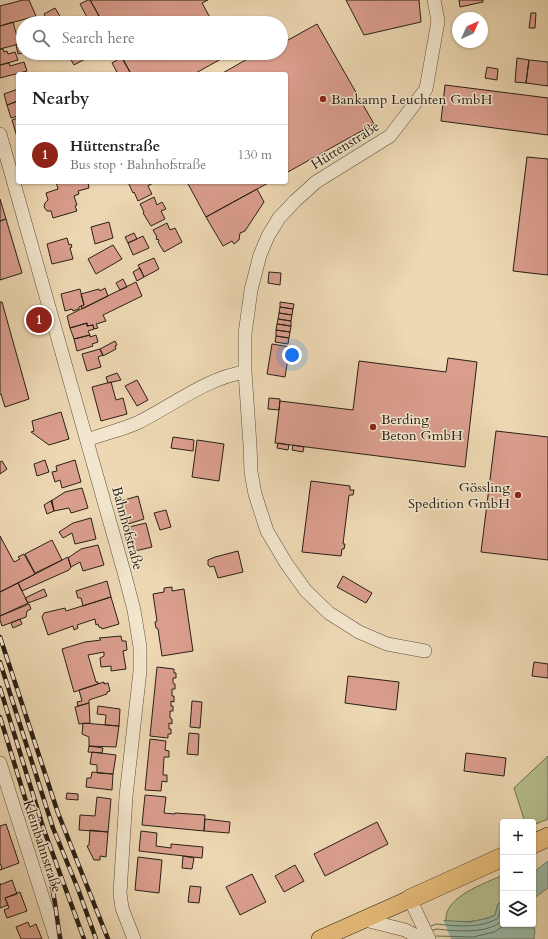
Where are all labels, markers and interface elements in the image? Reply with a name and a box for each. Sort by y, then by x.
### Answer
north arrow [452,12,488,48]
search box [16,16,288,60]
icon: search [30,27,52,49]
text: Search here [62,28,135,48]
text: Nearby [32,87,89,110]
place label: Bankamp Leuchten GmbH [331,90,493,109]
marker: Bankamp Leuchten GmbH [318,94,328,104]
street label: Hüttenstraße [307,117,383,174]
text: Hüttenstraße [70,136,160,156]
text: 1 [42,146,48,164]
text: 130 m [238,146,272,164]
text: Bus stop · Bahnhofstraße [70,156,206,174]
pin: 1 [26,305,52,335]
your location [282,345,302,365]
place label: Berding Beton GmbH [381,410,463,445]
marker: Berding Beton GmbH [368,422,378,432]
place label: Gössling Spedition GmbH [408,478,510,513]
street label: Bahnhofstraße [107,484,148,572]
marker: Gössling Spedition GmbH [513,490,523,500]
street label: Kleinbahnstraße [19,797,66,895]
map controls [500,819,536,927]
button: + [500,819,536,855]
button: − [500,855,536,891]
button: layers [500,891,536,927]

